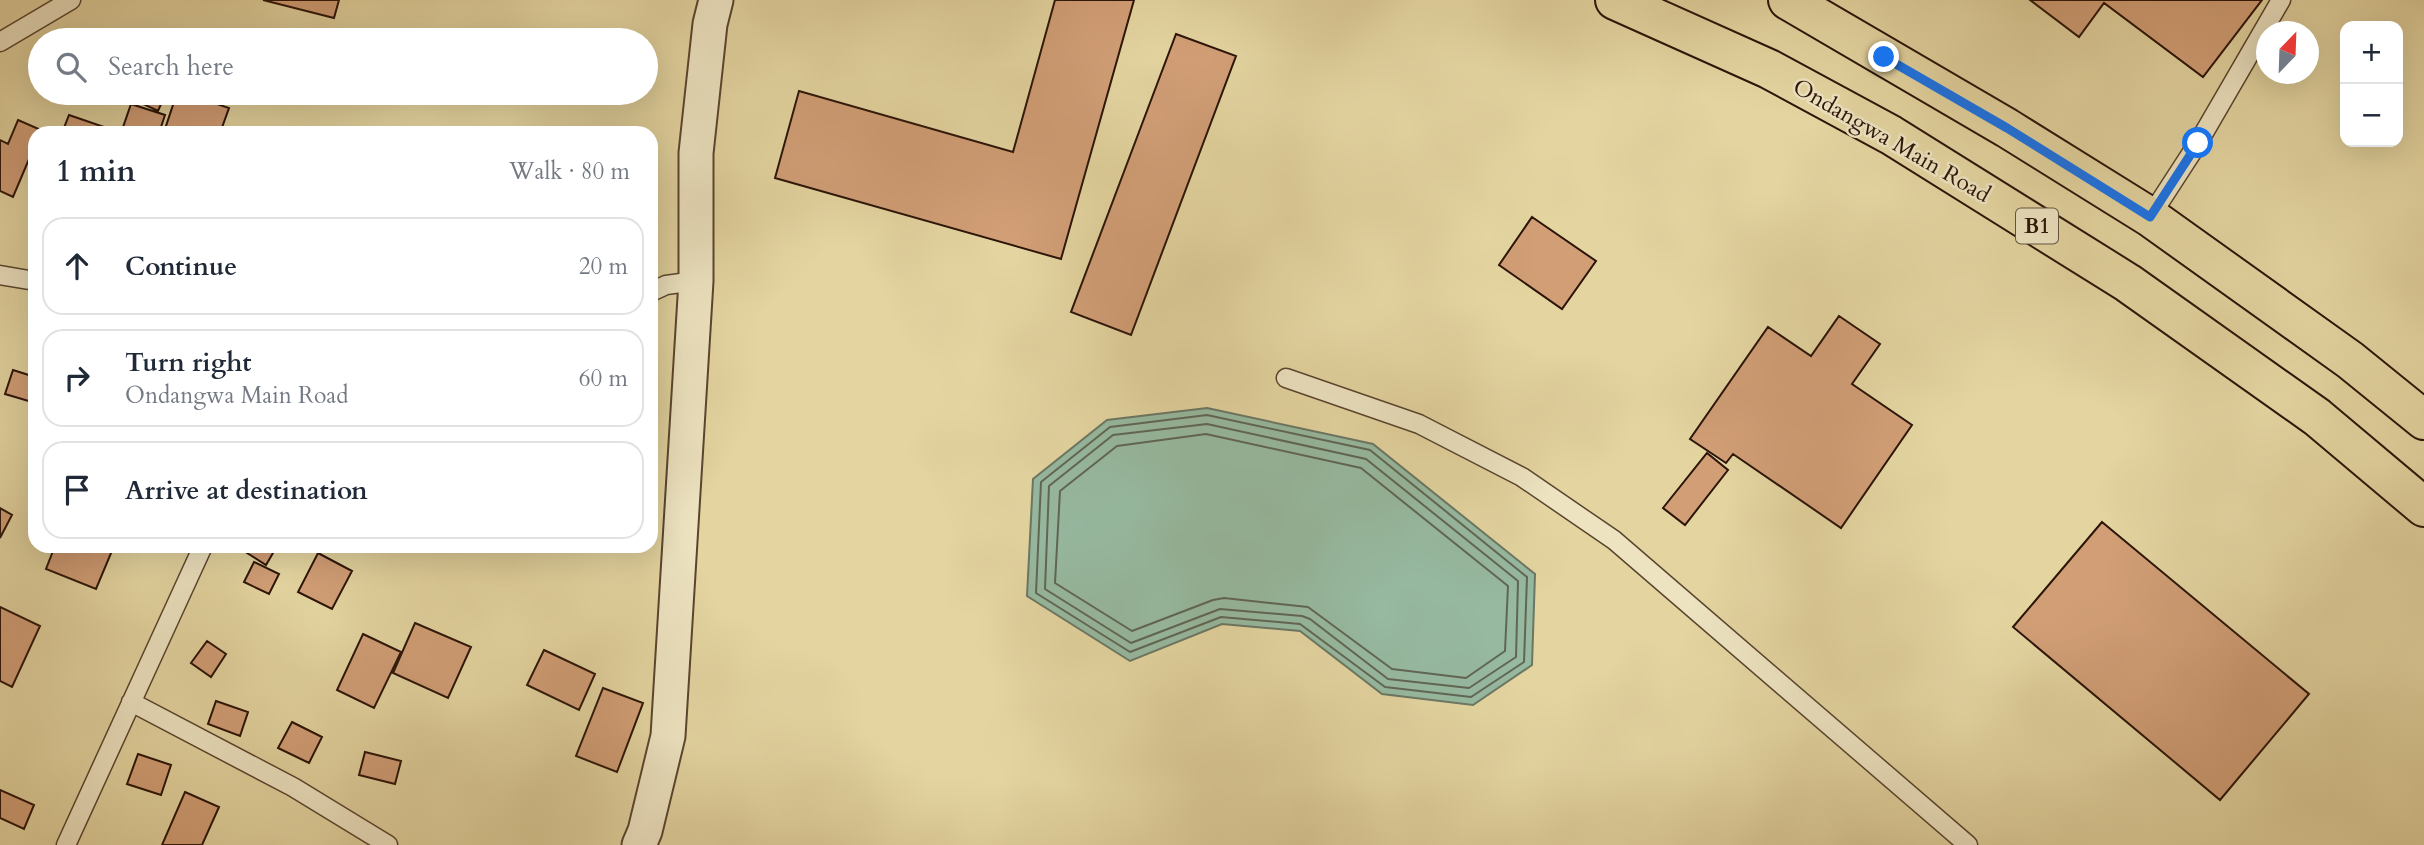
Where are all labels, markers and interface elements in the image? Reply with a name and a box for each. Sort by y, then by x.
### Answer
north arrow [2256,21,2319,84]
map controls [2340,21,2403,147]
button: + [2340,21,2403,84]
search box [28,28,658,105]
route end [1868,41,1899,72]
icon: search [52,48,90,86]
text: Search here [108,49,234,84]
street label: Ondangwa Main Road [1787,71,1997,210]
button: − [2340,84,2403,147]
route start [2182,127,2213,158]
text: 1 min [56,151,136,192]
text: Walk · 80 m [509,156,630,187]
road number: B1 [2016,208,2058,244]
icon: ahead [58,247,96,285]
text: Continue [125,249,237,284]
text: 20 m [579,251,628,282]
text: Turn right [125,345,252,380]
icon: right [58,359,96,397]
text: 60 m [579,363,628,394]
text: Ondangwa Main Road [125,380,349,411]
icon: arrive [58,471,96,509]
text: Arrive at destination [125,473,368,508]

